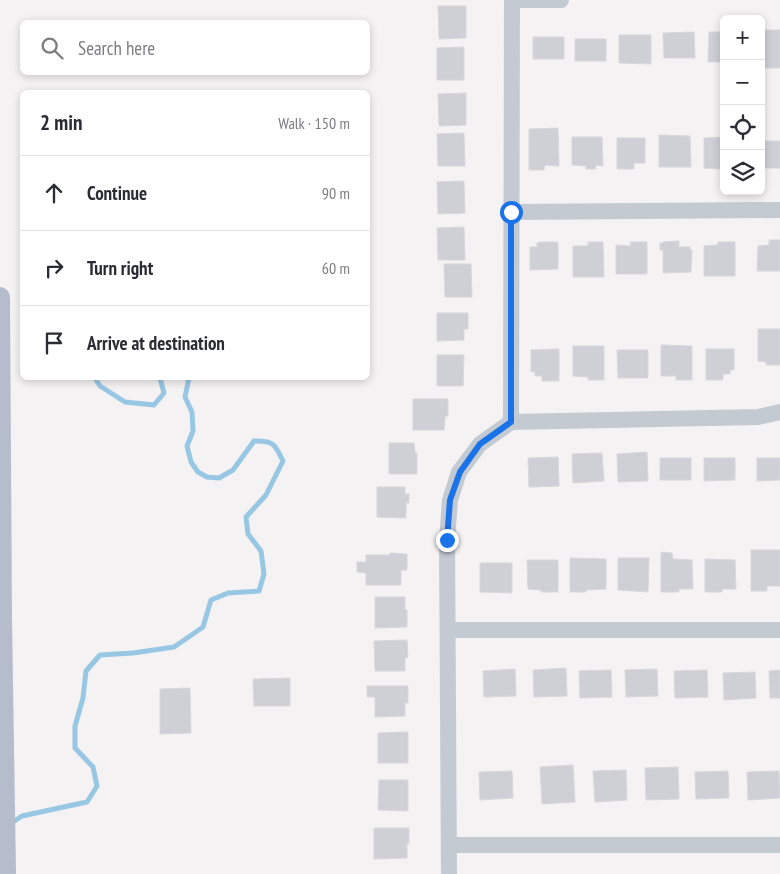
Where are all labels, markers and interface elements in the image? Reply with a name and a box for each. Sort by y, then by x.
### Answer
map controls [720,15,765,195]
button: + [720,15,765,60]
search box [20,20,370,75]
icon: search [38,34,66,62]
text: Search here [78,36,155,60]
button: − [720,60,765,105]
button: locate [720,105,765,150]
text: 2 min [40,109,82,136]
text: Walk · 150 m [278,113,350,133]
button: layers [720,150,765,195]
icon: ahead [40,179,68,207]
text: Continue [87,181,147,205]
text: 90 m [322,183,350,203]
route start [500,201,523,224]
icon: right [40,254,68,282]
text: Turn right [87,256,153,280]
text: 60 m [322,258,350,278]
icon: arrive [40,329,68,357]
text: Arrive at destination [87,331,225,355]
route end [436,529,459,552]

